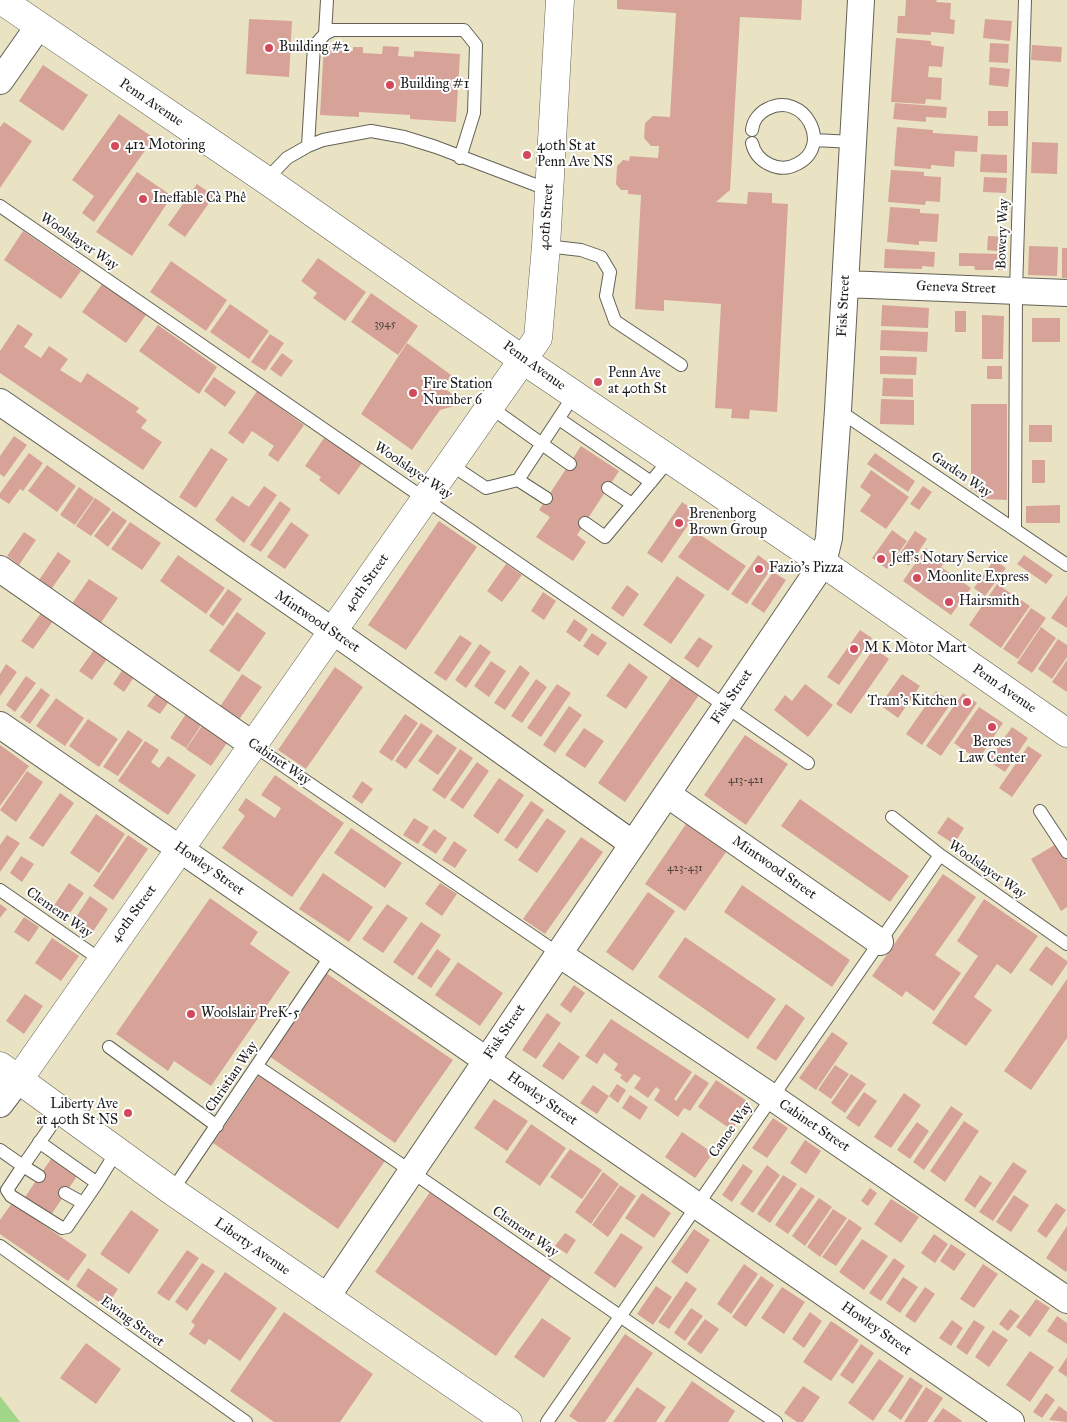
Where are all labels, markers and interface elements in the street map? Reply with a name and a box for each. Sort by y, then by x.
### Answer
place label: Building #2 [279,40,350,56]
marker: Building #2 [263,42,275,54]
street label: Penn Avenue [116,75,186,131]
place label: Building #1 [400,77,469,93]
marker: Building #1 [384,79,396,91]
place label: 412 Motoring [125,138,205,154]
place label: 40th St at Penn Ave NS [537,139,613,172]
marker: 412 Motoring [109,140,121,152]
marker: 40th St at Penn Ave NS [521,149,533,161]
street label: 40th Street [536,183,558,251]
place label: Ineffable Cà Phê [153,191,246,207]
marker: Ineffable Cà Phê [137,193,149,205]
street label: Bowery Way [993,198,1013,270]
street label: Woolslayer Way [37,210,121,274]
street label: Fisk Street [834,274,854,338]
street label: Geneva Street [916,278,996,298]
house number: 3945 [374,317,396,331]
street label: Penn Avenue [499,338,569,394]
place label: Penn Ave at 40th St [608,366,667,398]
marker: Penn Ave at 40th St [592,376,604,388]
place label: Fire Station Number 6 [423,377,492,410]
marker: Fire Station Number 6 [407,387,419,399]
street label: Woolslayer Way [371,439,455,503]
street label: Garden Way [927,449,995,501]
place label: Brenenborg Brown Group [689,507,767,540]
marker: Brenenborg Brown Group [673,517,685,529]
street label: 40th Street [341,551,393,615]
place label: Jeff's Notary Service [891,551,1008,567]
marker: Jeff's Notary Service [875,553,887,565]
place label: Fazio's Pizza [769,561,843,577]
marker: Fazio's Pizza [753,563,765,575]
place label: Moonlite Express [927,570,1029,586]
marker: Moonlite Express [911,572,923,584]
street label: Mintwood Street [271,587,363,657]
place label: Hairsmith [959,594,1020,610]
marker: Hairsmith [943,596,955,608]
place label: M K Motor Mart [864,641,967,657]
marker: M K Motor Mart [848,643,860,655]
street label: Penn Avenue [969,661,1039,717]
street label: Fisk Street [708,666,756,728]
place label: Tram's Kitchen [868,694,957,710]
marker: Tram's Kitchen [961,696,973,708]
marker: Beroes Law Center [986,721,998,733]
street label: Cabinet Way [244,735,314,789]
place label: Beroes Law Center [958,735,1026,768]
house number: 413-421 [728,773,764,787]
street label: Mintwood Street [729,833,819,903]
street label: Woolslayer Way [945,837,1029,903]
street label: Howley Street [171,839,247,899]
house number: 423-431 [667,861,703,875]
street label: 40th Street [108,882,160,946]
street label: Clement Way [23,884,95,942]
street label: Fisk Street [481,1001,529,1063]
place label: Woolslair PreK-5 [201,1006,300,1022]
marker: Woolslair PreK-5 [185,1008,197,1020]
street label: Christian Way [202,1038,262,1116]
street label: Howley Street [504,1069,580,1129]
street label: Cabinet Street [775,1096,853,1156]
place label: Liberty Ave at 40th St NS [37,1097,118,1130]
street label: Canoe Way [706,1099,756,1161]
marker: Liberty Ave at 40th St NS [122,1107,134,1119]
street label: Clement Way [489,1203,561,1261]
street label: Liberty Avenue [211,1215,293,1279]
street label: Ewing Street [97,1293,167,1351]
street label: Howley Street [838,1299,914,1359]

